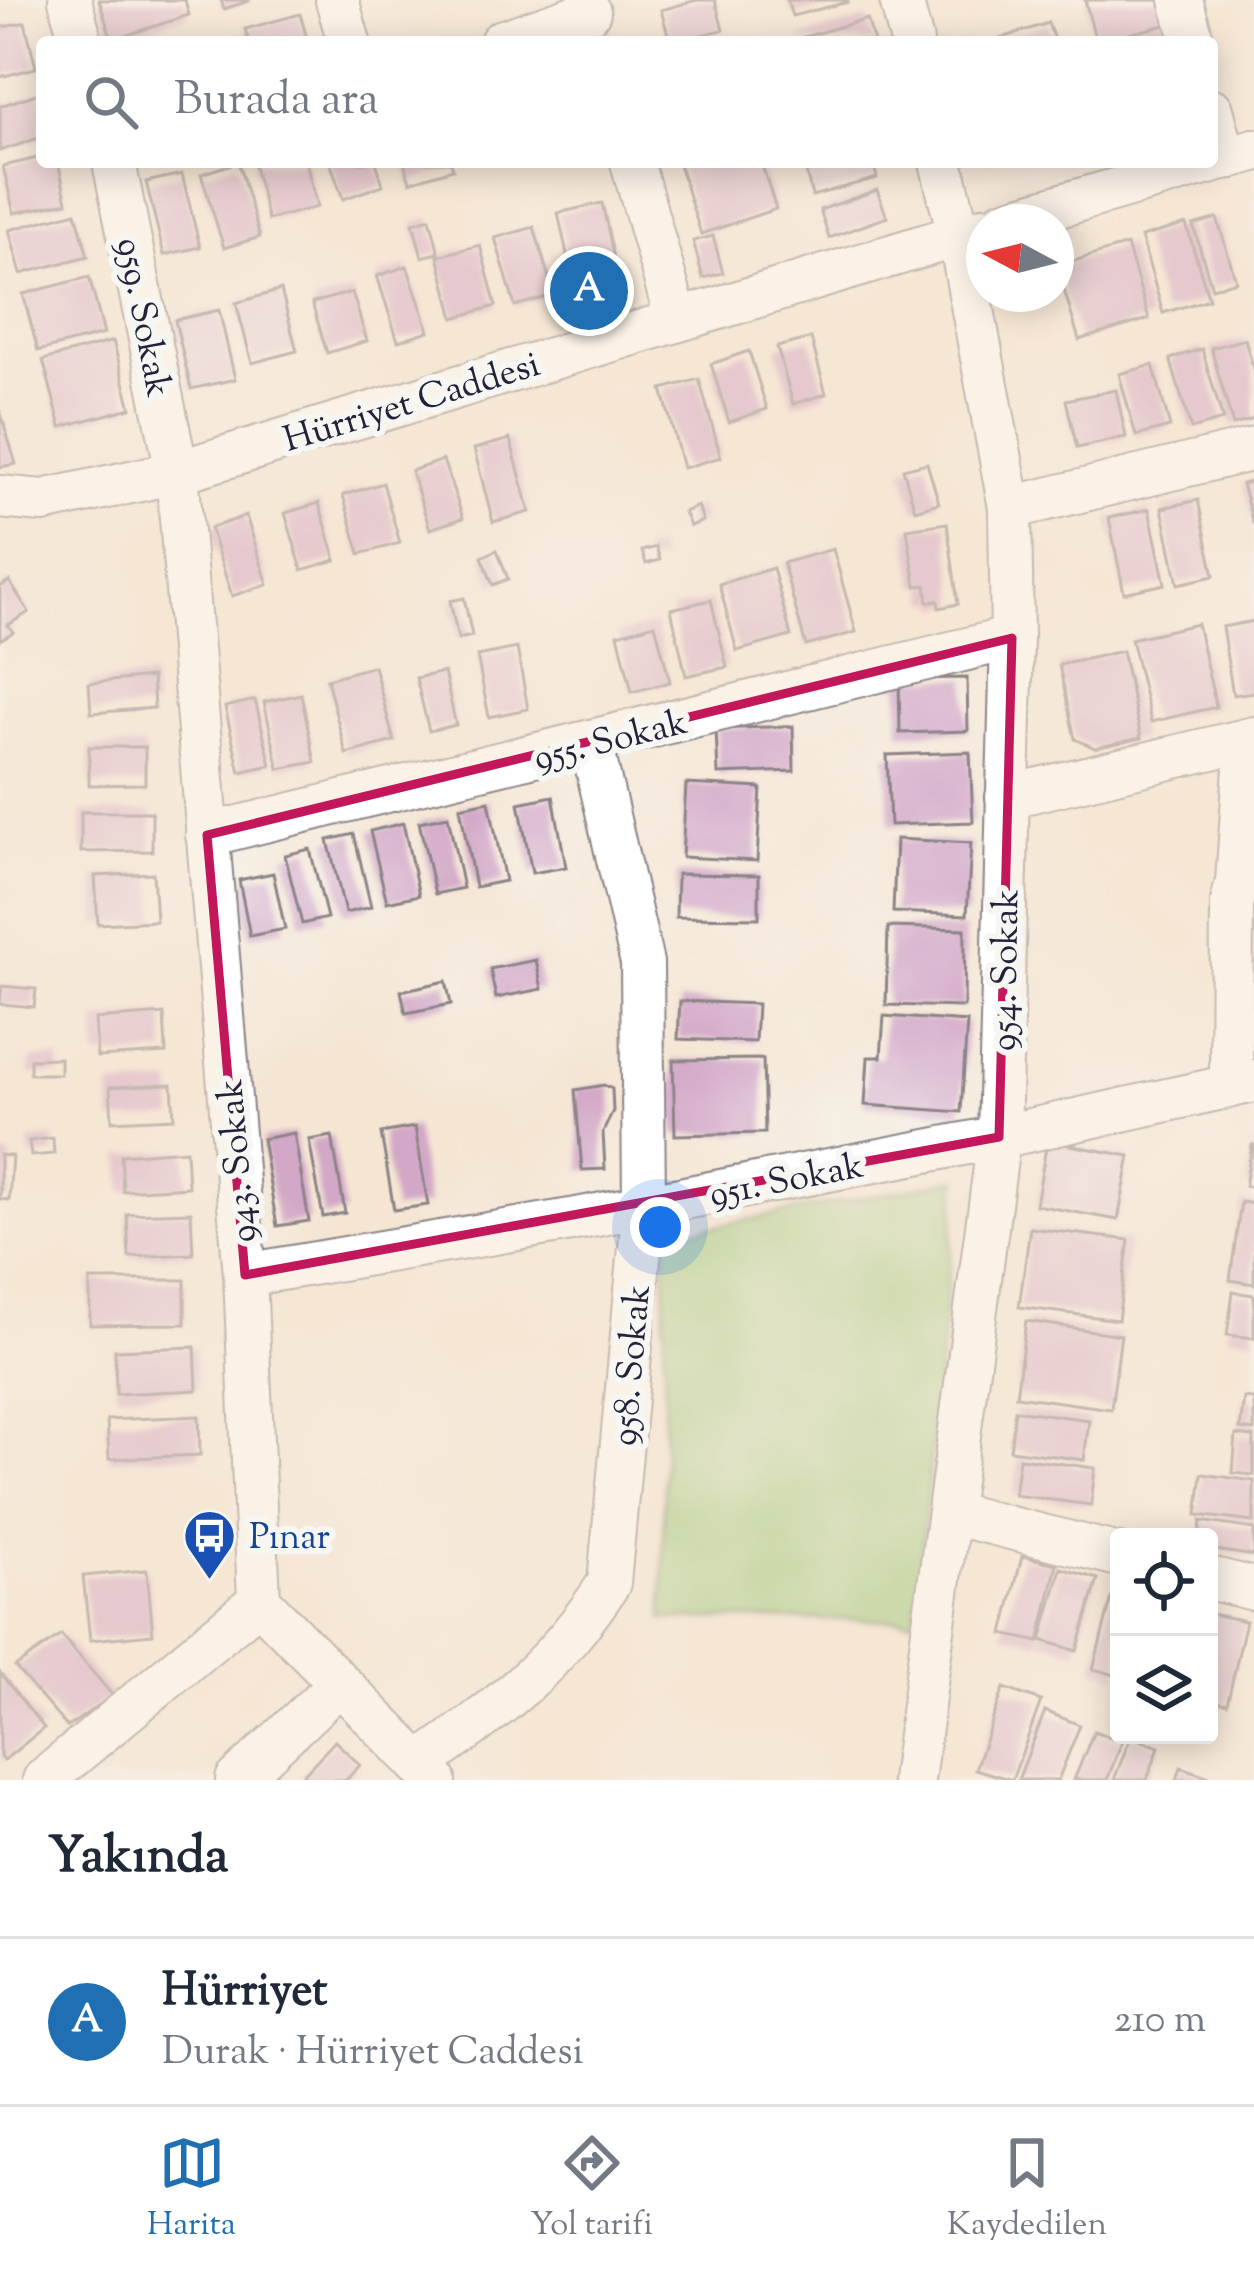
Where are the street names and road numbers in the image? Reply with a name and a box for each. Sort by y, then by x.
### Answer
street label: 959. Sokak [101,234,183,402]
street label: Hürriyet Caddesi [277,340,547,468]
street label: 955. Sokak [529,698,693,786]
street label: 954. Sokak [980,889,1034,1051]
street label: 943. Sokak [206,1077,272,1244]
street label: 951. Sokak [705,1142,868,1222]
street label: 958. Sokak [600,1283,666,1448]

